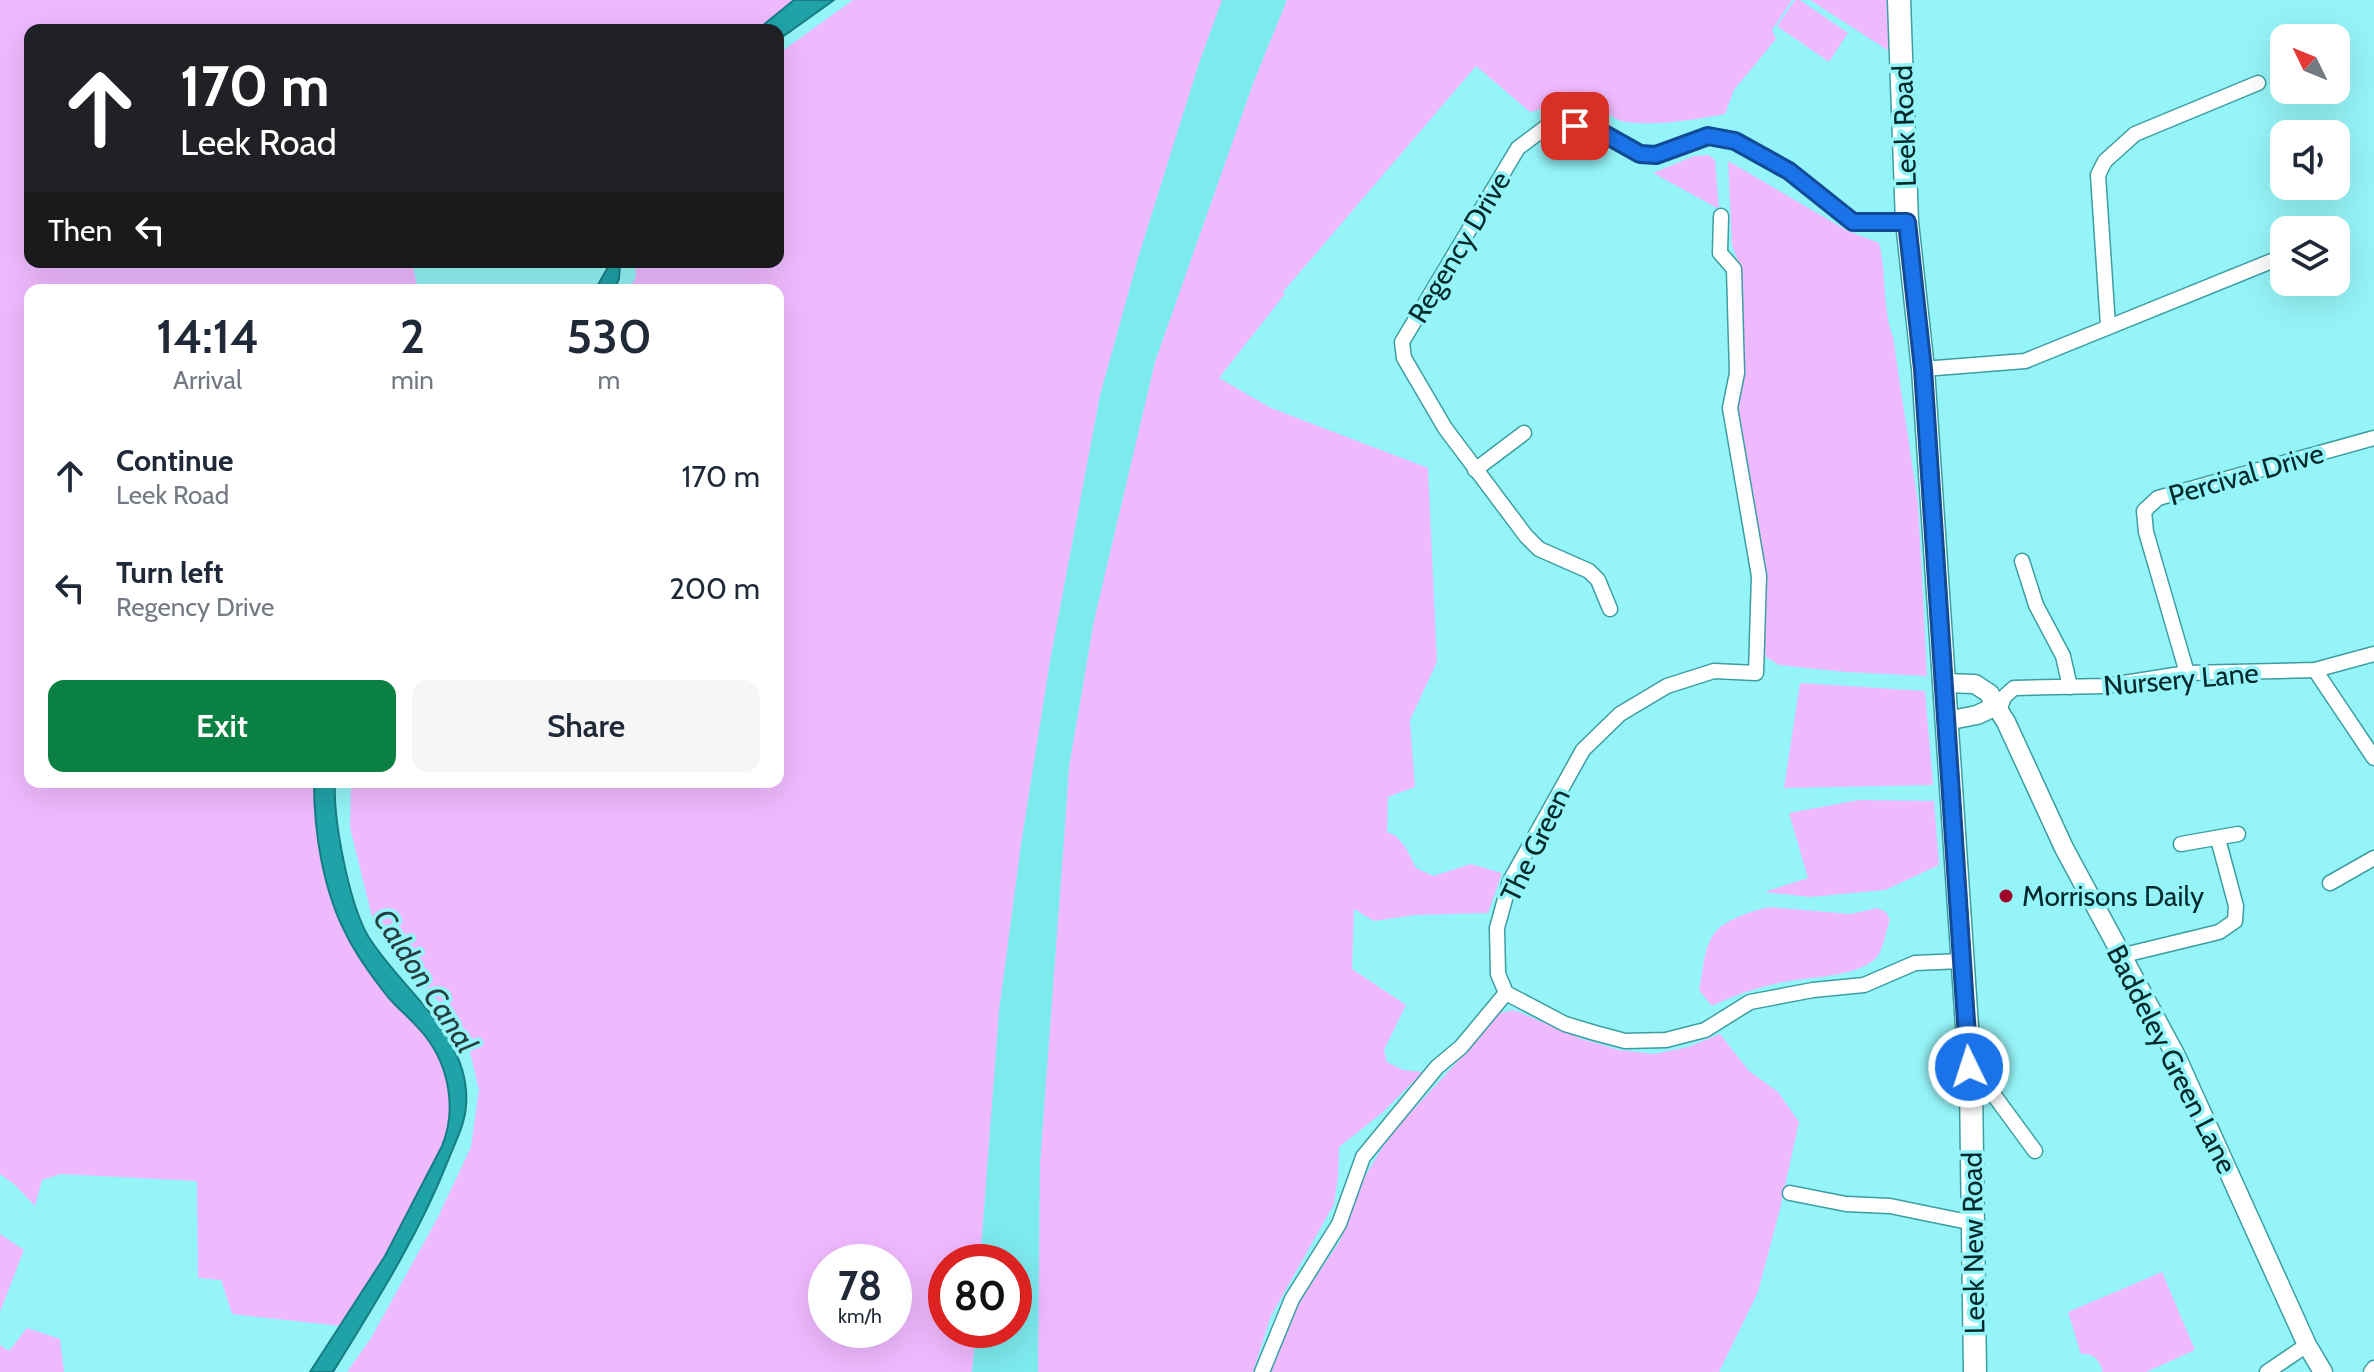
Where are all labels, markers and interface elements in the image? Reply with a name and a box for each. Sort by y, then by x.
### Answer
north arrow [2270,24,2350,104]
map controls [2270,24,2350,296]
text: 170 m [180,52,330,120]
icon: ahead [48,56,152,160]
street label: Leek Road [1885,64,1923,188]
pin [1541,92,1609,160]
icon: arrive [1553,104,1597,148]
text: Leek Road [180,120,337,164]
button: sound [2270,120,2350,200]
street label: Regency Drive [1401,165,1517,329]
icon: left [128,208,172,252]
text: Then [48,212,112,249]
button: layers [2270,216,2350,296]
text: 14:14 [156,307,259,365]
text: 2 [400,307,425,365]
text: 530 [566,307,652,365]
text: Arrival [173,364,242,396]
text: min [391,364,434,396]
text: m [598,364,620,396]
street label: Percival Drive [2164,436,2328,512]
text: Continue [116,442,233,479]
icon: ahead [48,454,92,498]
text: 170 m [681,458,760,495]
text: Leek Road [116,479,229,511]
text: Turn left [116,554,224,591]
icon: left [48,566,92,610]
text: 200 m [669,570,760,607]
text: Regency Drive [116,591,274,623]
street label: Nursery Lane [2102,655,2260,703]
button: Exit [48,680,396,772]
button: Share [412,680,760,772]
street label: The Green [1493,783,1577,907]
place label: Morrisons Daily [2022,879,2204,913]
marker: Morrisons Daily [1997,887,2015,905]
water label: Caldon Canal [365,902,486,1060]
street label: Baddeley Green Lane [2100,939,2244,1179]
position arrow [1927,1025,2011,1109]
street label: Leek New Road [1954,1152,1992,1334]
speed limit sign: 80 [928,1244,1032,1348]
text: 78 [838,1261,882,1310]
text: km/h [838,1304,882,1328]

